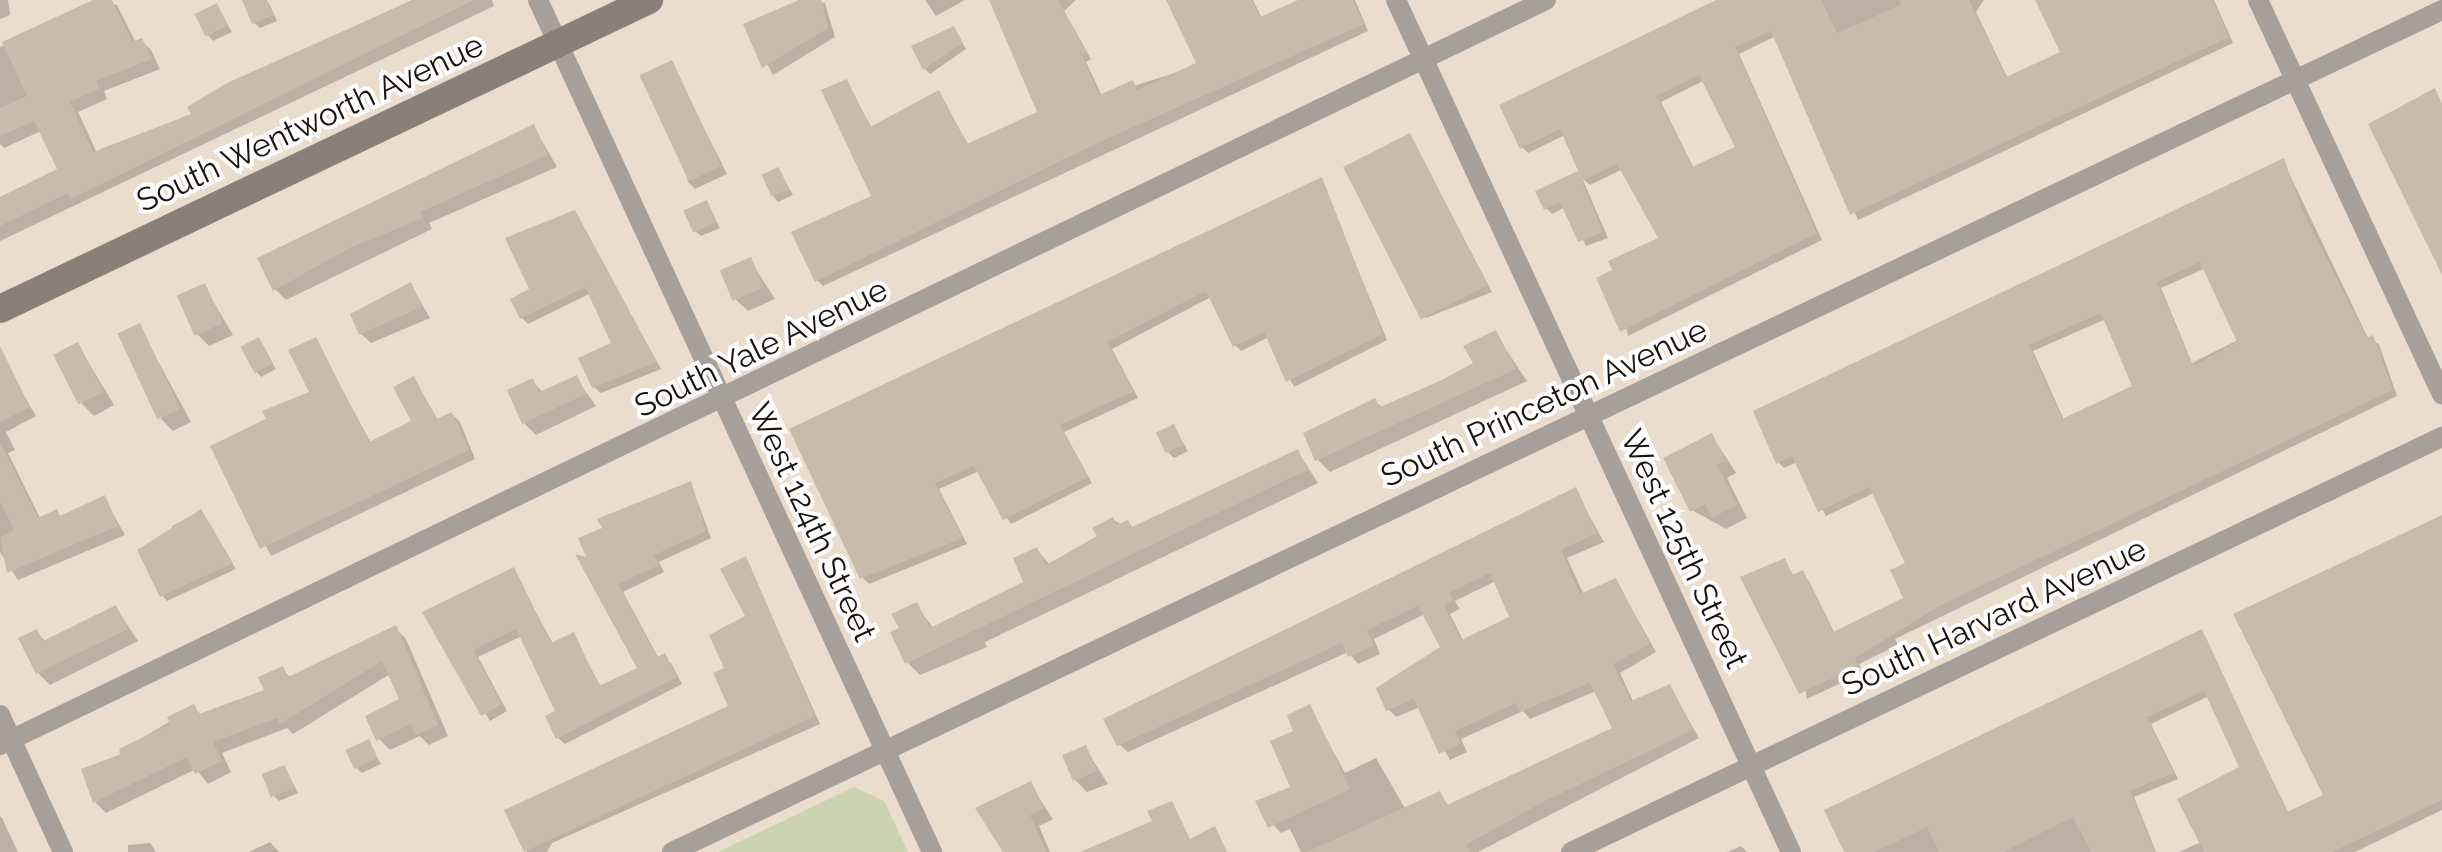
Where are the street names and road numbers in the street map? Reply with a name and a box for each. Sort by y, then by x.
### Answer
street label: South Wentworth Avenue [130,25,490,221]
street label: South Yale Avenue [628,270,894,426]
street label: South Princeton Avenue [1374,310,1714,496]
street label: West 124th Street [740,397,884,647]
street label: West 125th Street [1612,424,1756,674]
street label: South Harvard Avenue [1835,529,2153,705]

